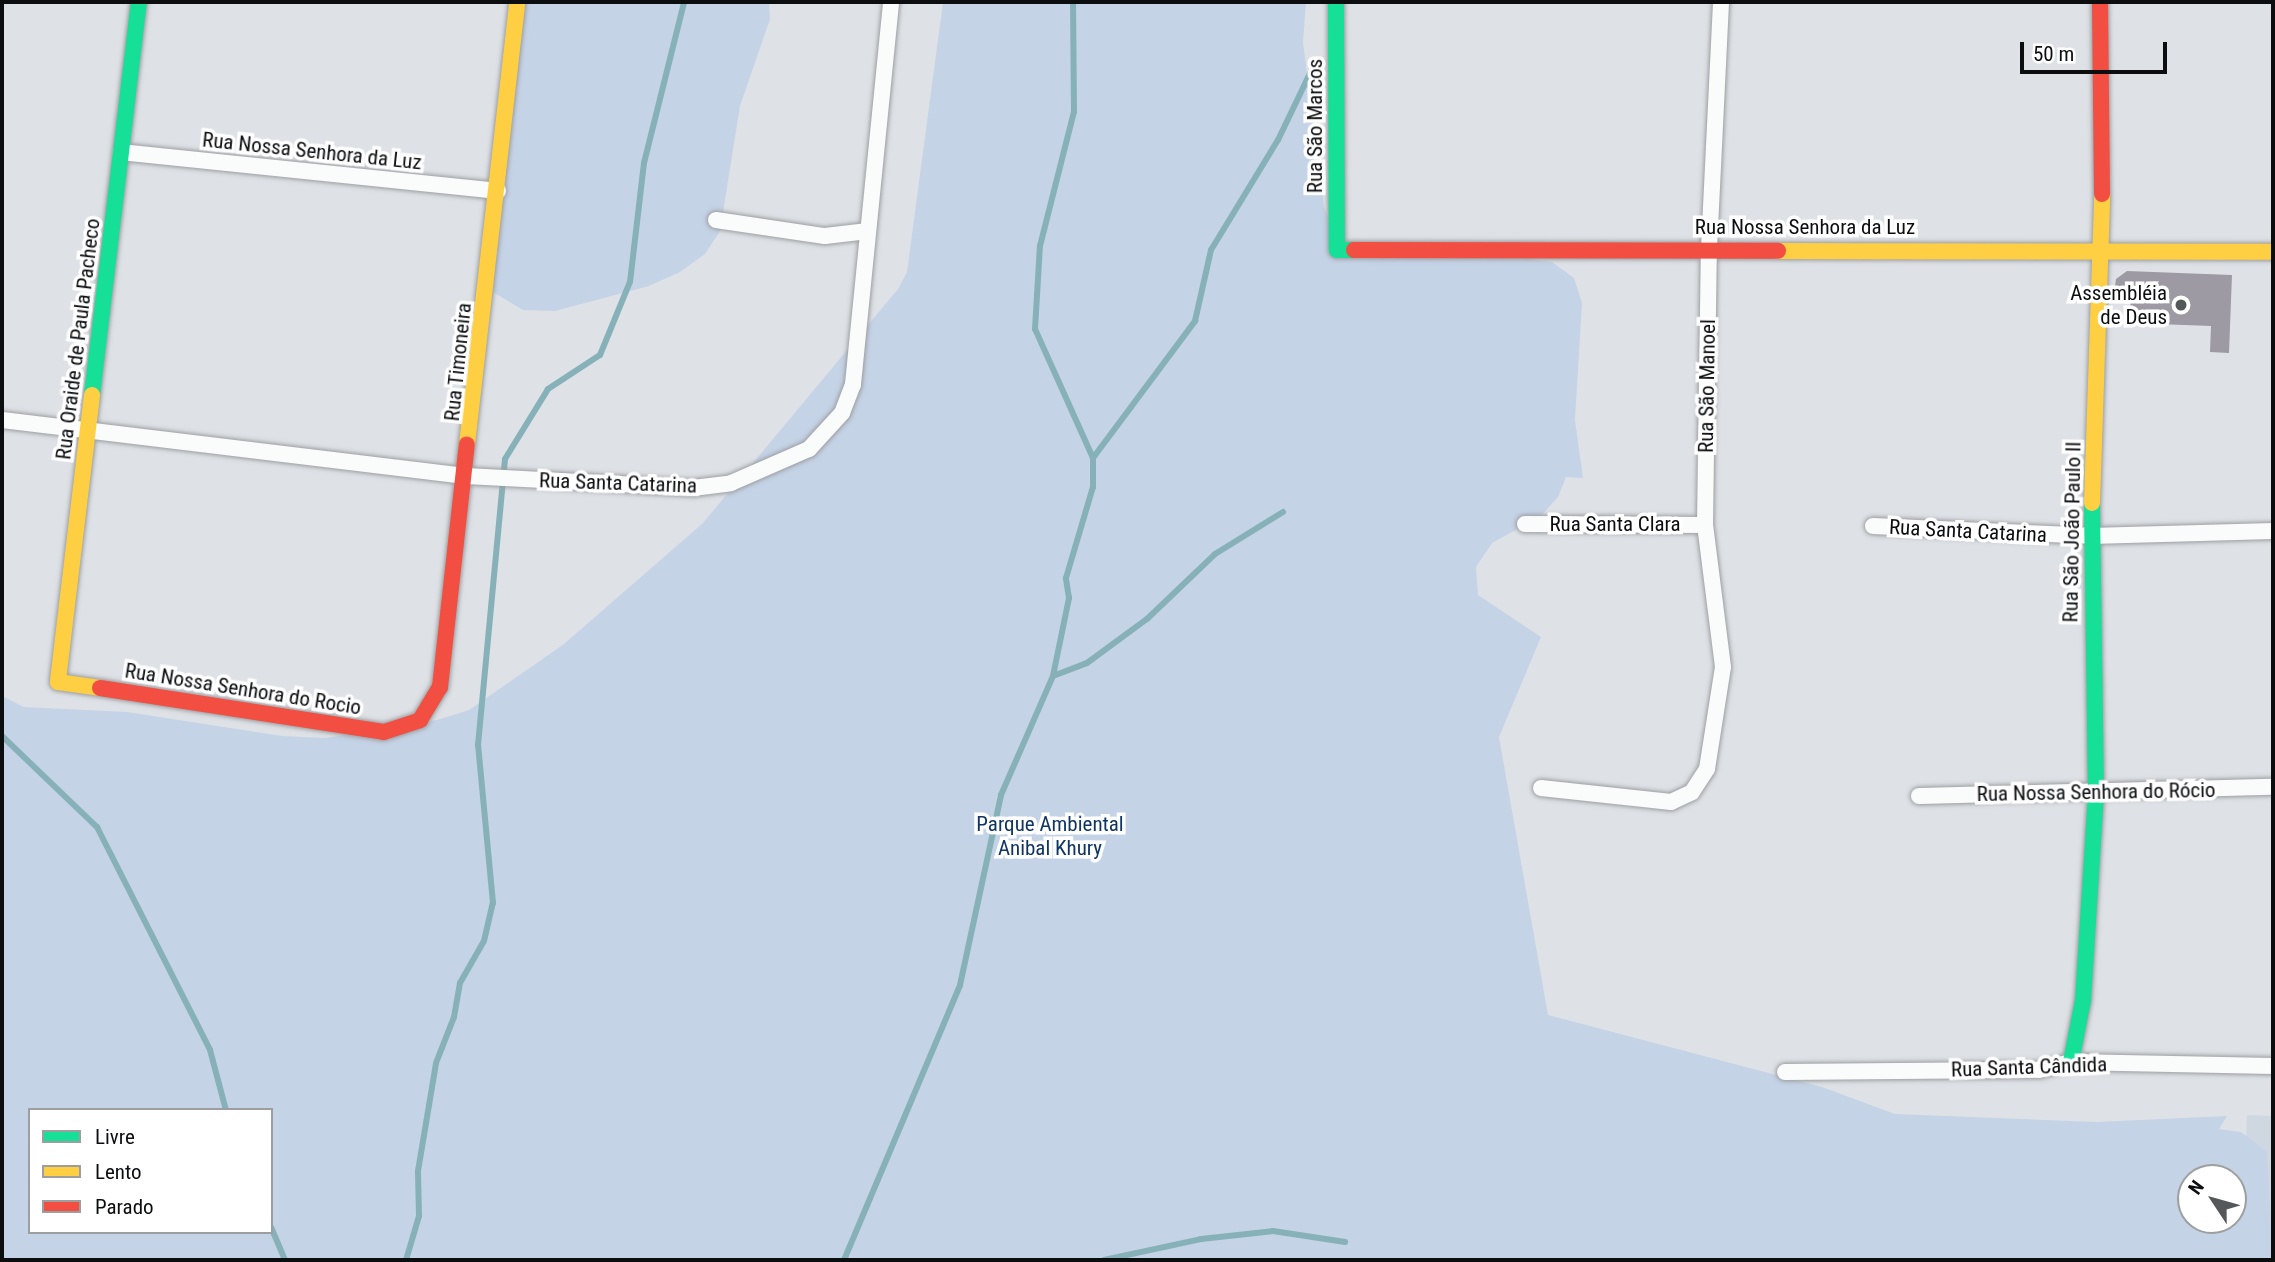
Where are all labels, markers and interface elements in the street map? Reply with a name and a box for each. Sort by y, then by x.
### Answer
scale bar [2023,28,2170,72]
text: 50 m [2033,42,2074,66]
street label: Rua São Marcos [1302,59,1328,193]
street label: Rua Nossa Senhora da Luz [201,127,423,175]
street label: Rua Nossa Senhora da Luz [1695,214,1915,240]
street label: Rua Oraide de Paula Pacheco [51,217,105,461]
place label: Assembléia de Deus [2070,280,2167,330]
marker: Assembléia de Deus [2173,297,2189,313]
street label: Rua Timoneira [439,301,477,423]
street label: Rua São Manoel [1693,319,1721,453]
street label: Rua São João Paulo II [2058,441,2086,623]
street label: Rua Santa Catarina [539,468,697,498]
street label: Rua Santa Clara [1549,511,1681,537]
street label: Rua Santa Catarina [1888,514,2048,548]
street label: Rua Nossa Senhora do Rocio [123,658,363,720]
street label: Rua Nossa Senhora do Rócio [1976,777,2216,807]
park label: Parque Ambiental Anibal Khury [976,811,1124,861]
street label: Rua Santa Cândida [1950,1052,2108,1082]
legend [28,1108,273,1234]
text: Livre [95,1125,135,1149]
text: Lento [95,1160,142,1184]
north arrow [2177,1164,2247,1234]
text: N [2183,1176,2209,1199]
text: Parado [95,1195,154,1219]

